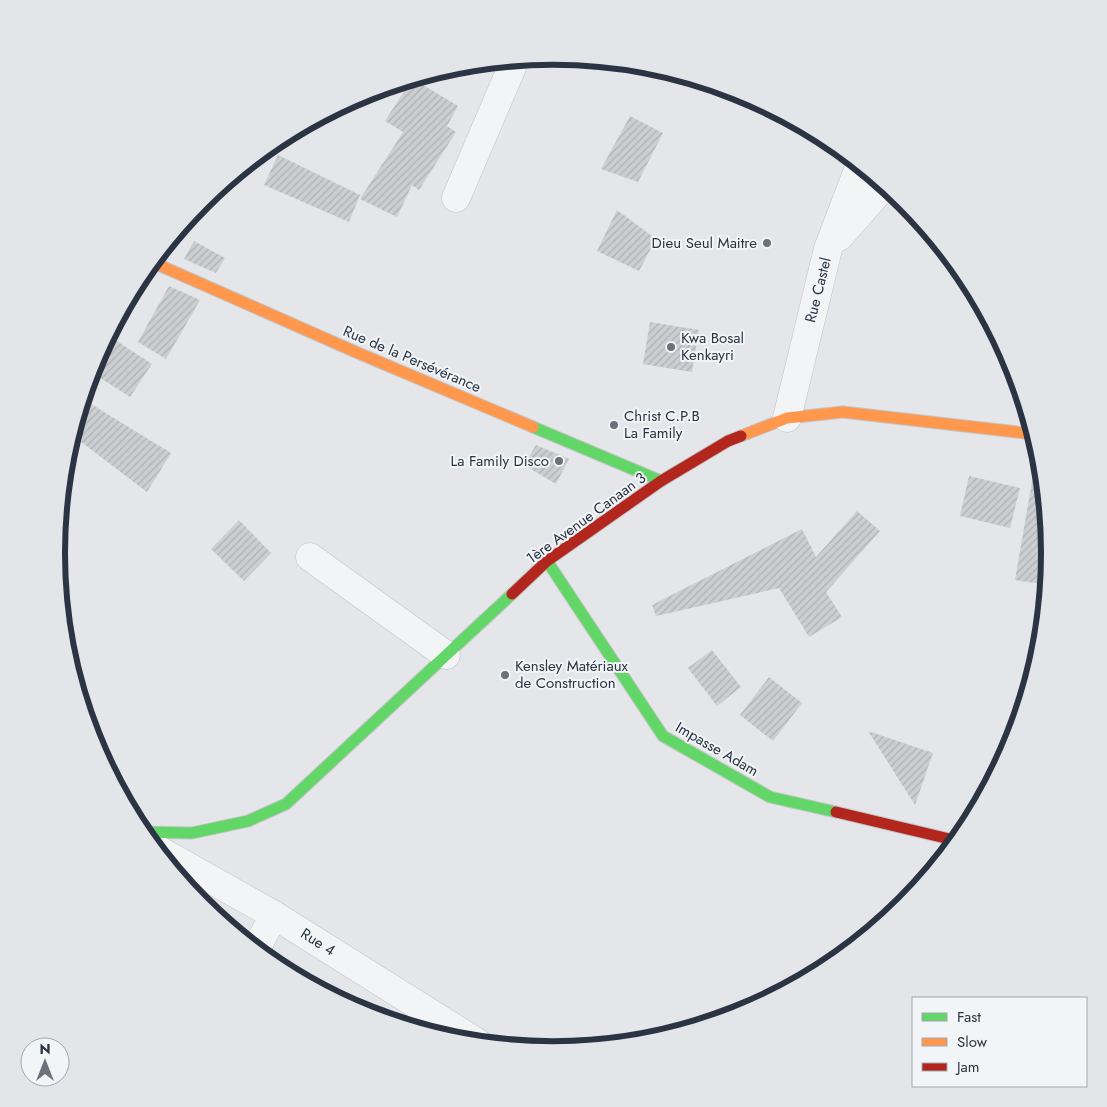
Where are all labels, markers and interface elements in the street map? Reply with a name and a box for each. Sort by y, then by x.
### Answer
place label: Dieu Seul Maitre [652,232,757,254]
marker: Dieu Seul Maitre [761,237,773,249]
street label: Rue Castel [799,255,837,325]
street label: Rue de la Persévérance [340,320,485,398]
place label: Kwa Bosal Kenkayri [681,327,744,366]
marker: Kwa Bosal Kenkayri [665,341,677,353]
place label: Christ C.P.B La Family [624,405,700,444]
marker: Christ C.P.B La Family [608,419,620,431]
place label: La Family Disco [451,450,549,472]
marker: La Family Disco [553,455,565,467]
street label: 1ère Avenue Canaan 3 [522,467,650,569]
place label: Kensley Matériaux de Construction [515,655,629,694]
marker: Kensley Matériaux de Construction [499,669,511,681]
street label: Impasse Adam [671,716,763,782]
street label: Rue 4 [296,923,340,961]
legend [912,997,1087,1087]
text: Fast [957,1006,981,1028]
text: Slow [957,1031,988,1053]
north arrow [20,1037,70,1087]
text: N [39,1039,51,1059]
text: Jam [955,1056,980,1078]

